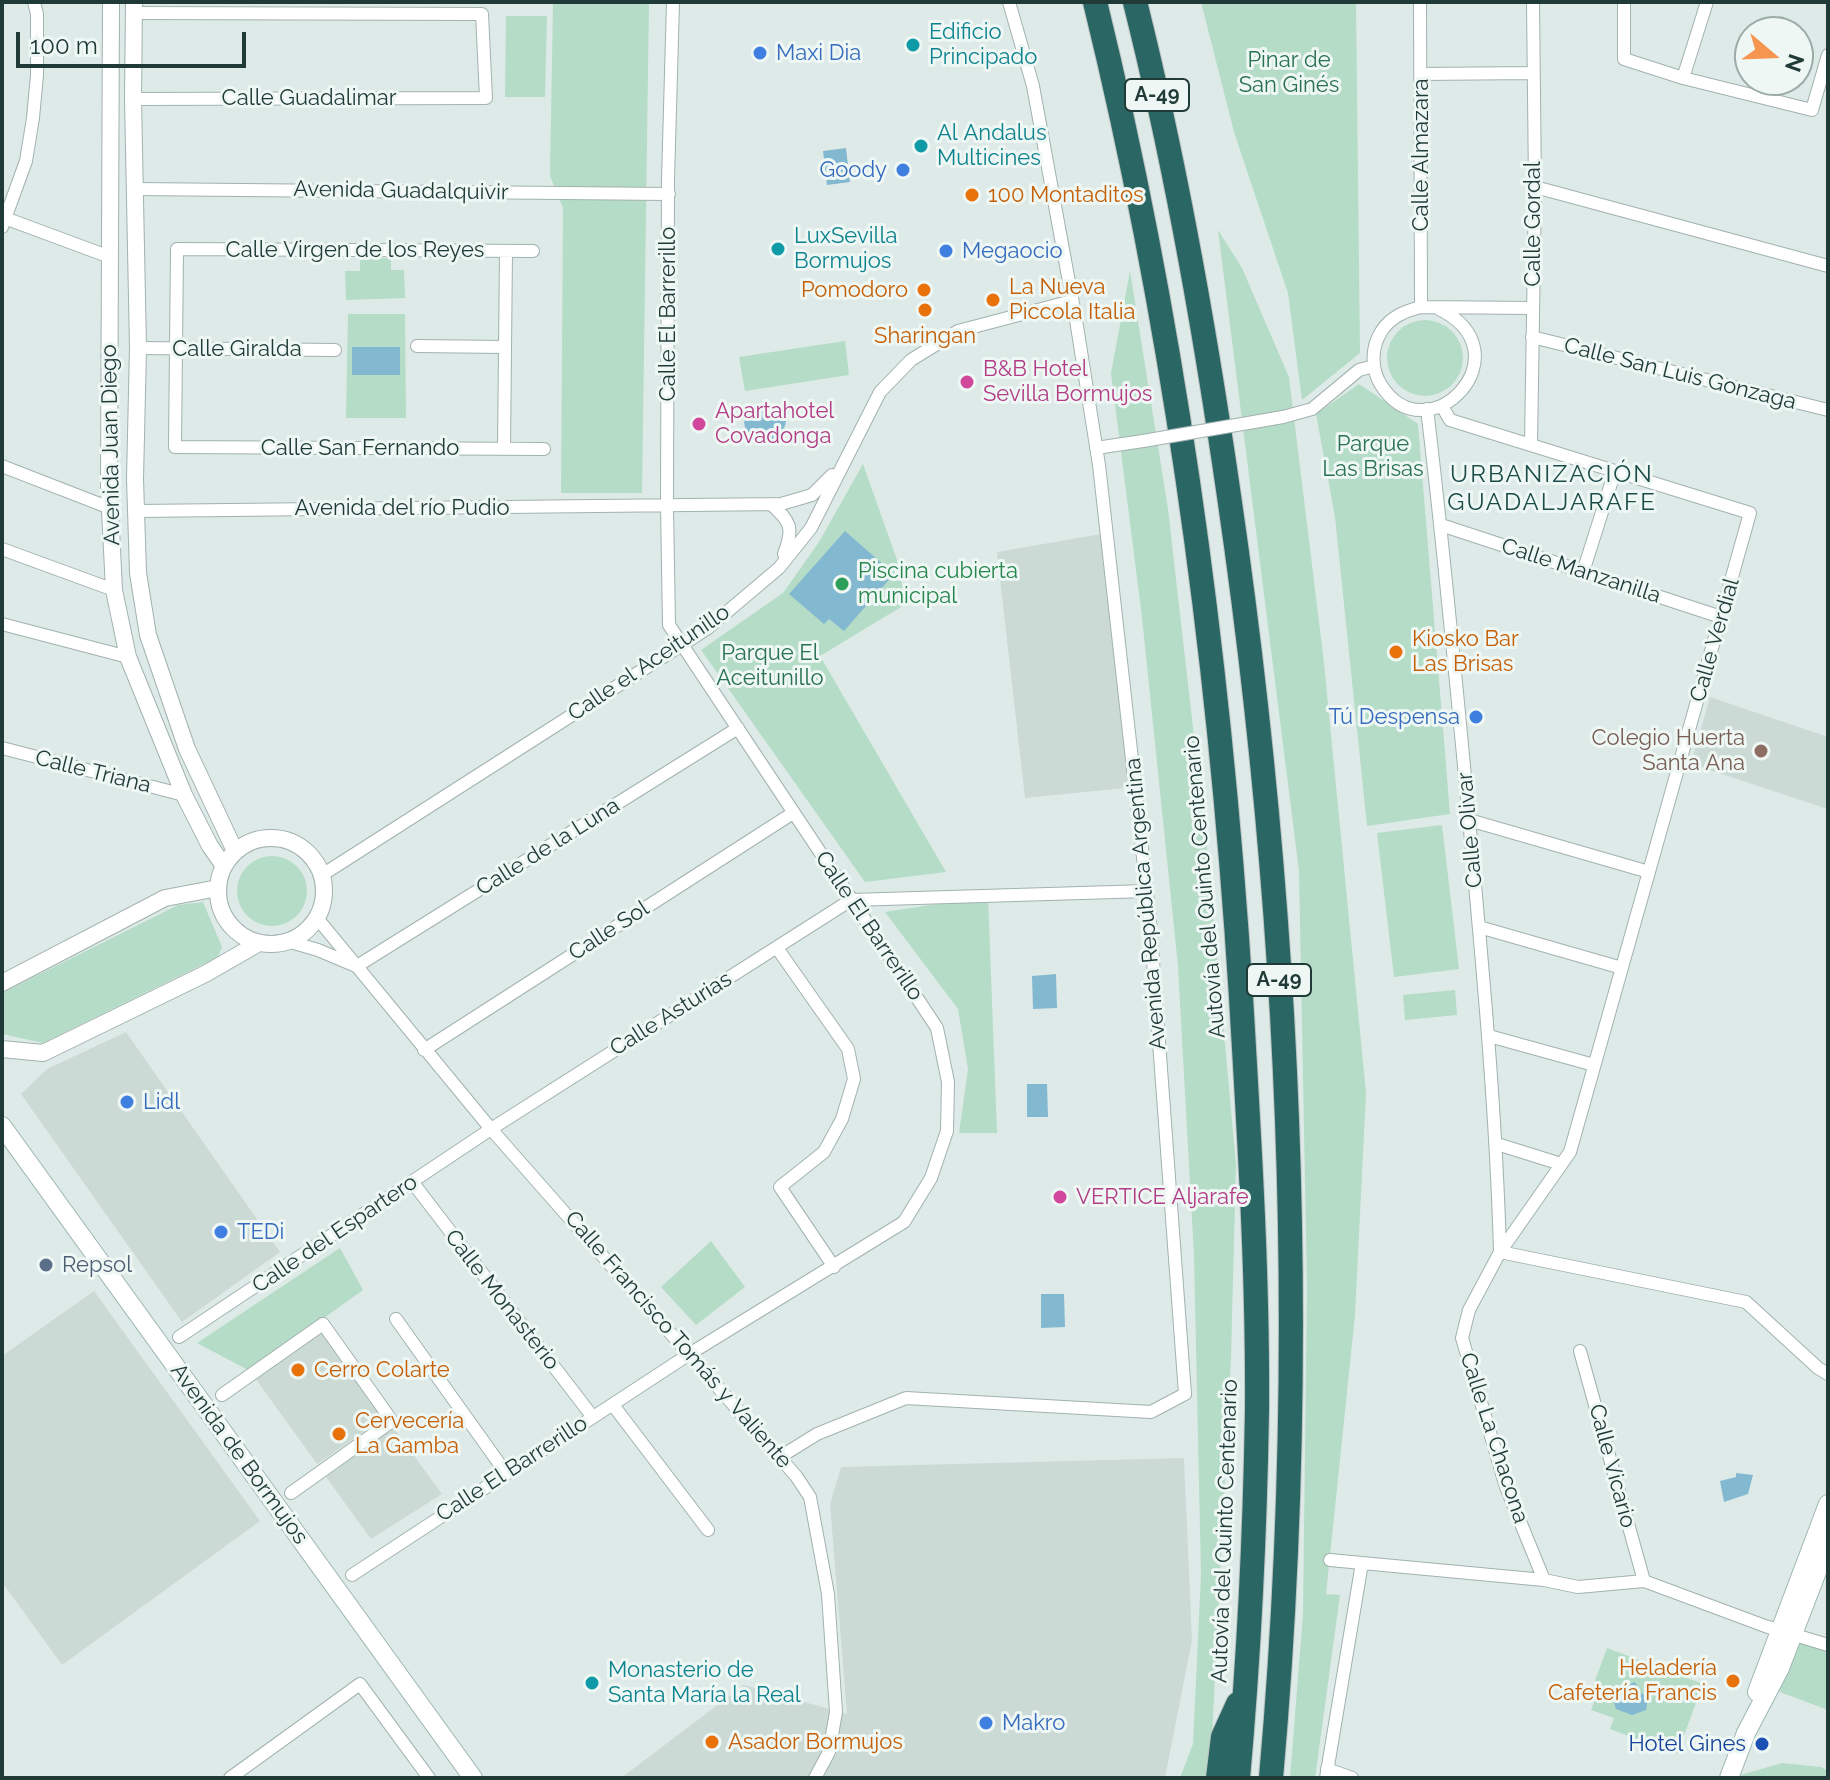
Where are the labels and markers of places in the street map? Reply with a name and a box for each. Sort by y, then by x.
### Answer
place label: Edificio Principado [929,19,1037,70]
marker: Edificio Principado [904,36,922,54]
place label: Maxi Dia [776,40,861,66]
marker: Maxi Dia [751,44,769,62]
place label: Al Andalus Multicines [937,120,1047,172]
marker: Al Andalus Multicines [912,137,930,155]
place label: Goody [819,157,887,183]
marker: Goody [894,161,912,179]
place label: 100 Montaditos [988,182,1144,208]
marker: 100 Montaditos [963,186,981,204]
place label: LuxSevilla Bormujos [794,223,897,274]
place label: Megaocio [962,238,1063,264]
marker: LuxSevilla Bormujos [769,240,787,258]
marker: Megaocio [937,242,955,260]
place label: La Nueva Piccola Italia [1009,274,1136,326]
place label: Pomodoro [801,277,908,303]
marker: Pomodoro [915,281,933,299]
marker: La Nueva Piccola Italia [984,291,1002,309]
marker: Sharingan [916,301,934,319]
place label: Sharingan [874,323,976,349]
place label: B&B Hotel Sevilla Bormujos [983,356,1152,408]
marker: B&B Hotel Sevilla Bormujos [958,373,976,391]
place label: Apartahotel Covadonga [715,398,834,450]
marker: Apartahotel Covadonga [690,415,708,433]
place label: Piscina cubierta municipal [858,558,1018,610]
marker: Piscina cubierta municipal [833,575,851,593]
place label: Kiosko Bar Las Brisas [1412,626,1519,678]
marker: Kiosko Bar Las Brisas [1387,643,1405,661]
place label: Tú Despensa [1329,704,1460,730]
marker: Tú Despensa [1467,708,1485,726]
place label: Colegio Huerta Santa Ana [1592,725,1745,776]
marker: Colegio Huerta Santa Ana [1752,742,1770,760]
place label: Lidl [143,1089,180,1115]
marker: Lidl [118,1093,136,1111]
place label: VERTICE Aljarafe [1076,1184,1249,1210]
marker: VERTICE Aljarafe [1051,1188,1069,1206]
place label: TEDi [237,1219,284,1245]
marker: TEDi [212,1223,230,1241]
place label: Repsol [62,1252,132,1278]
marker: Repsol [37,1256,55,1274]
place label: Cerro Colarte [314,1357,450,1383]
marker: Cerro Colarte [289,1361,307,1379]
place label: Cervecería La Gamba [355,1408,464,1460]
marker: Cervecería La Gamba [330,1425,348,1443]
place label: Heladería Cafetería Francis [1548,1655,1717,1706]
place label: Monasterio de Santa María la Real [608,1657,801,1708]
marker: Heladería Cafetería Francis [1724,1672,1742,1690]
marker: Monasterio de Santa María la Real [583,1674,601,1692]
place label: Makro [1002,1710,1065,1736]
marker: Makro [977,1714,995,1732]
place label: Asador Bormujos [728,1729,903,1755]
place label: Hotel Gines [1628,1731,1746,1757]
marker: Asador Bormujos [703,1733,721,1751]
marker: Hotel Gines [1753,1735,1771,1753]

